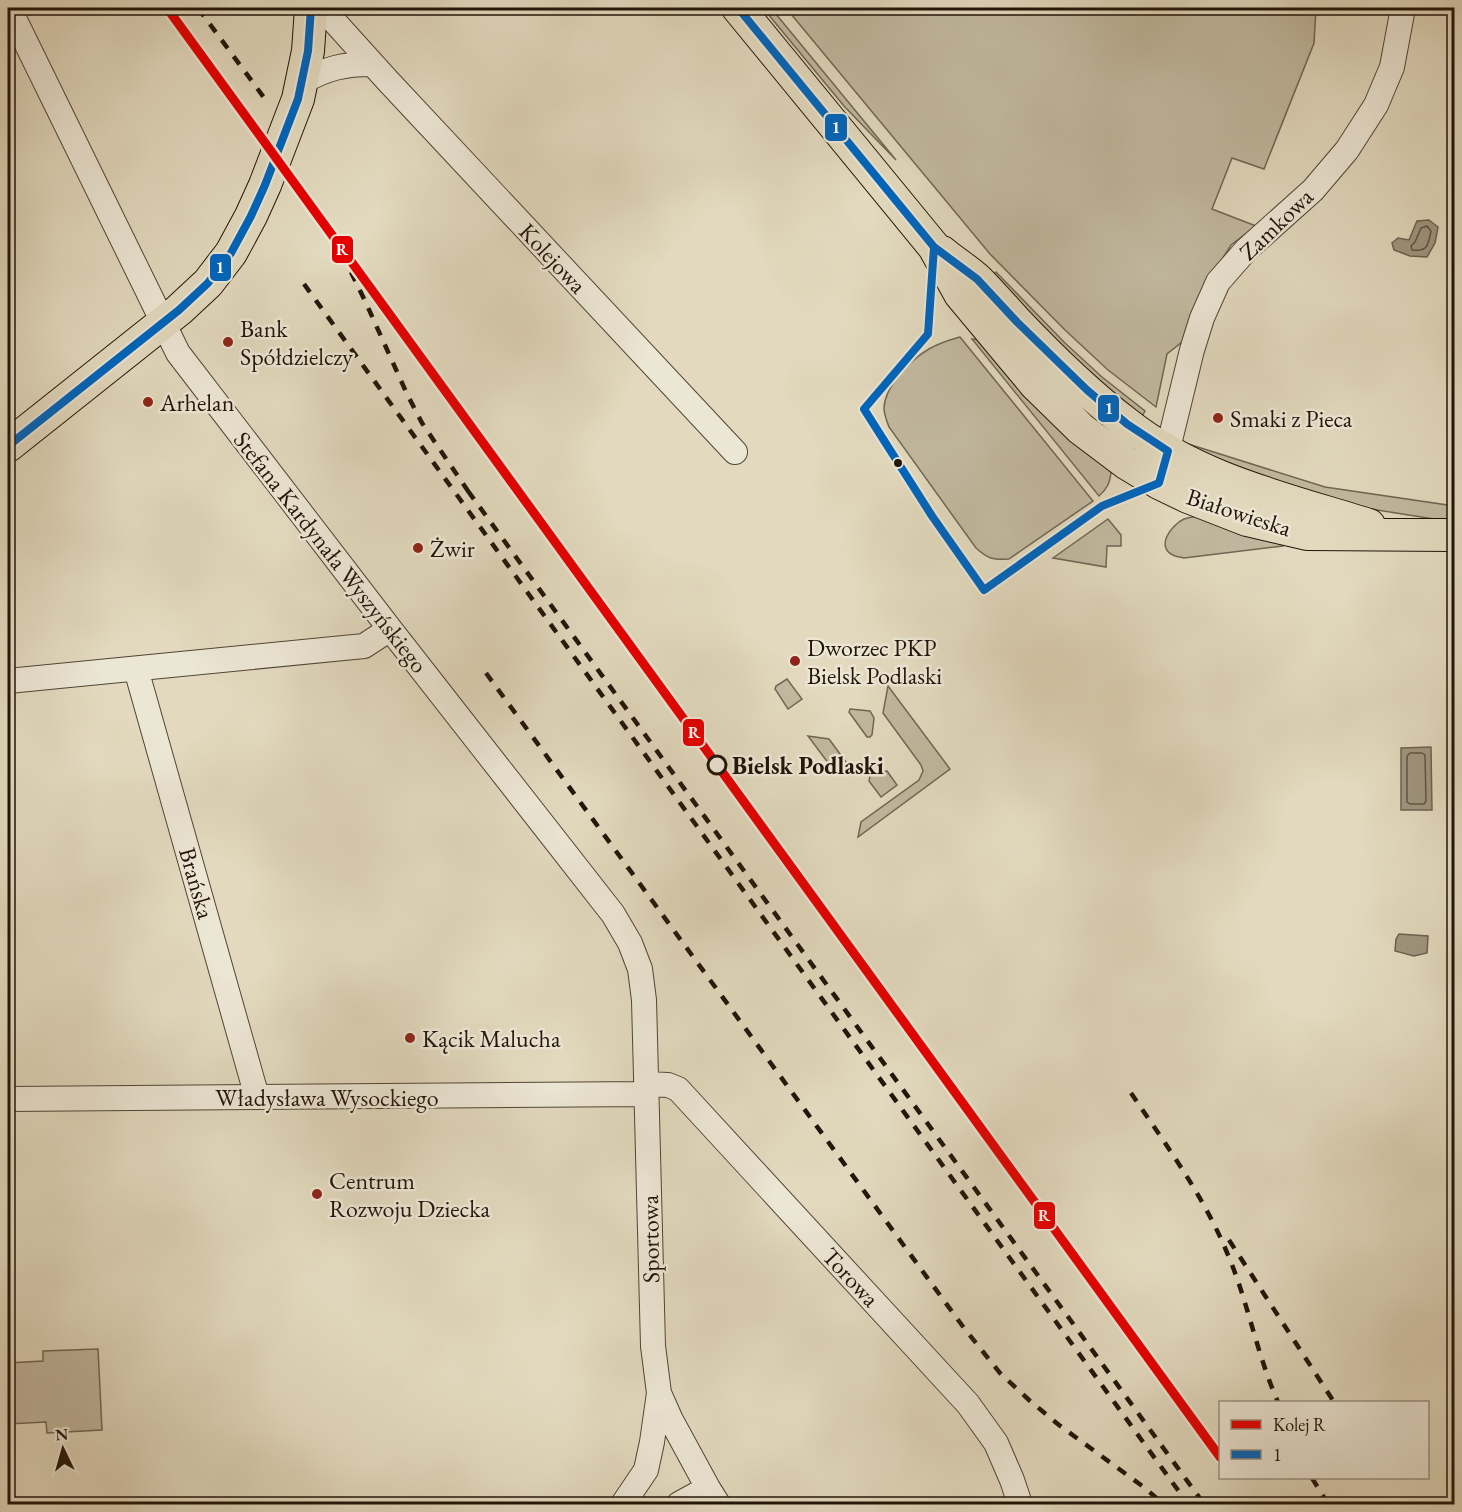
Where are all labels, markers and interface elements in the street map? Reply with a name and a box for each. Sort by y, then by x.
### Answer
line badge: 1 [824,113,848,142]
text: 1 [832,117,840,138]
street label: Zamkowa [1232,181,1320,267]
street label: Kolejowa [512,216,594,300]
line badge: R [331,235,354,264]
text: R [336,239,349,260]
line badge: 1 [209,253,232,282]
text: 1 [216,257,224,278]
place label: Bank Spółdzielczy [240,313,353,372]
marker: Bank Spółdzielczy [221,335,235,349]
place label: Arhelan [159,387,235,418]
line badge: 1 [1097,394,1120,423]
marker: Arhelan [141,395,155,409]
text: 1 [1105,398,1113,419]
place label: Smaki z Pieca [1230,403,1353,434]
marker: Smaki z Pieca [1211,411,1225,425]
street label: Stefana Kardynała Wyszyńskiego [227,425,435,679]
unlabelled marker [892,457,904,469]
street label: Białowieska [1183,481,1296,544]
place label: Żwir [430,533,475,564]
marker: Żwir [411,541,425,555]
place label: Dworzec PKP Bielsk Podlaski [807,632,942,691]
marker: Dworzec PKP Bielsk Podlaski [788,654,802,668]
line badge: R [682,718,705,747]
text: R [688,722,701,743]
place label: Bielsk Podlaski [732,750,884,781]
marker: Bielsk Podlaski [707,755,727,775]
street label: Brańska [172,844,222,923]
place label: Kącik Malucha [422,1023,561,1054]
marker: Kącik Malucha [403,1031,417,1045]
street label: Władysława Wysockiego [215,1082,439,1113]
place label: Centrum Rozwoju Dziecka [329,1165,490,1224]
marker: Centrum Rozwoju Dziecka [310,1187,324,1201]
street label: Sportowa [634,1194,666,1283]
line badge: R [1033,1201,1056,1230]
text: R [1038,1205,1051,1226]
street label: Torowa [816,1241,887,1314]
legend [1219,1401,1429,1479]
text: Kolej R [1273,1413,1326,1436]
north arrow [33,1419,93,1479]
text: N [54,1424,69,1446]
text: 1 [1273,1443,1282,1466]

